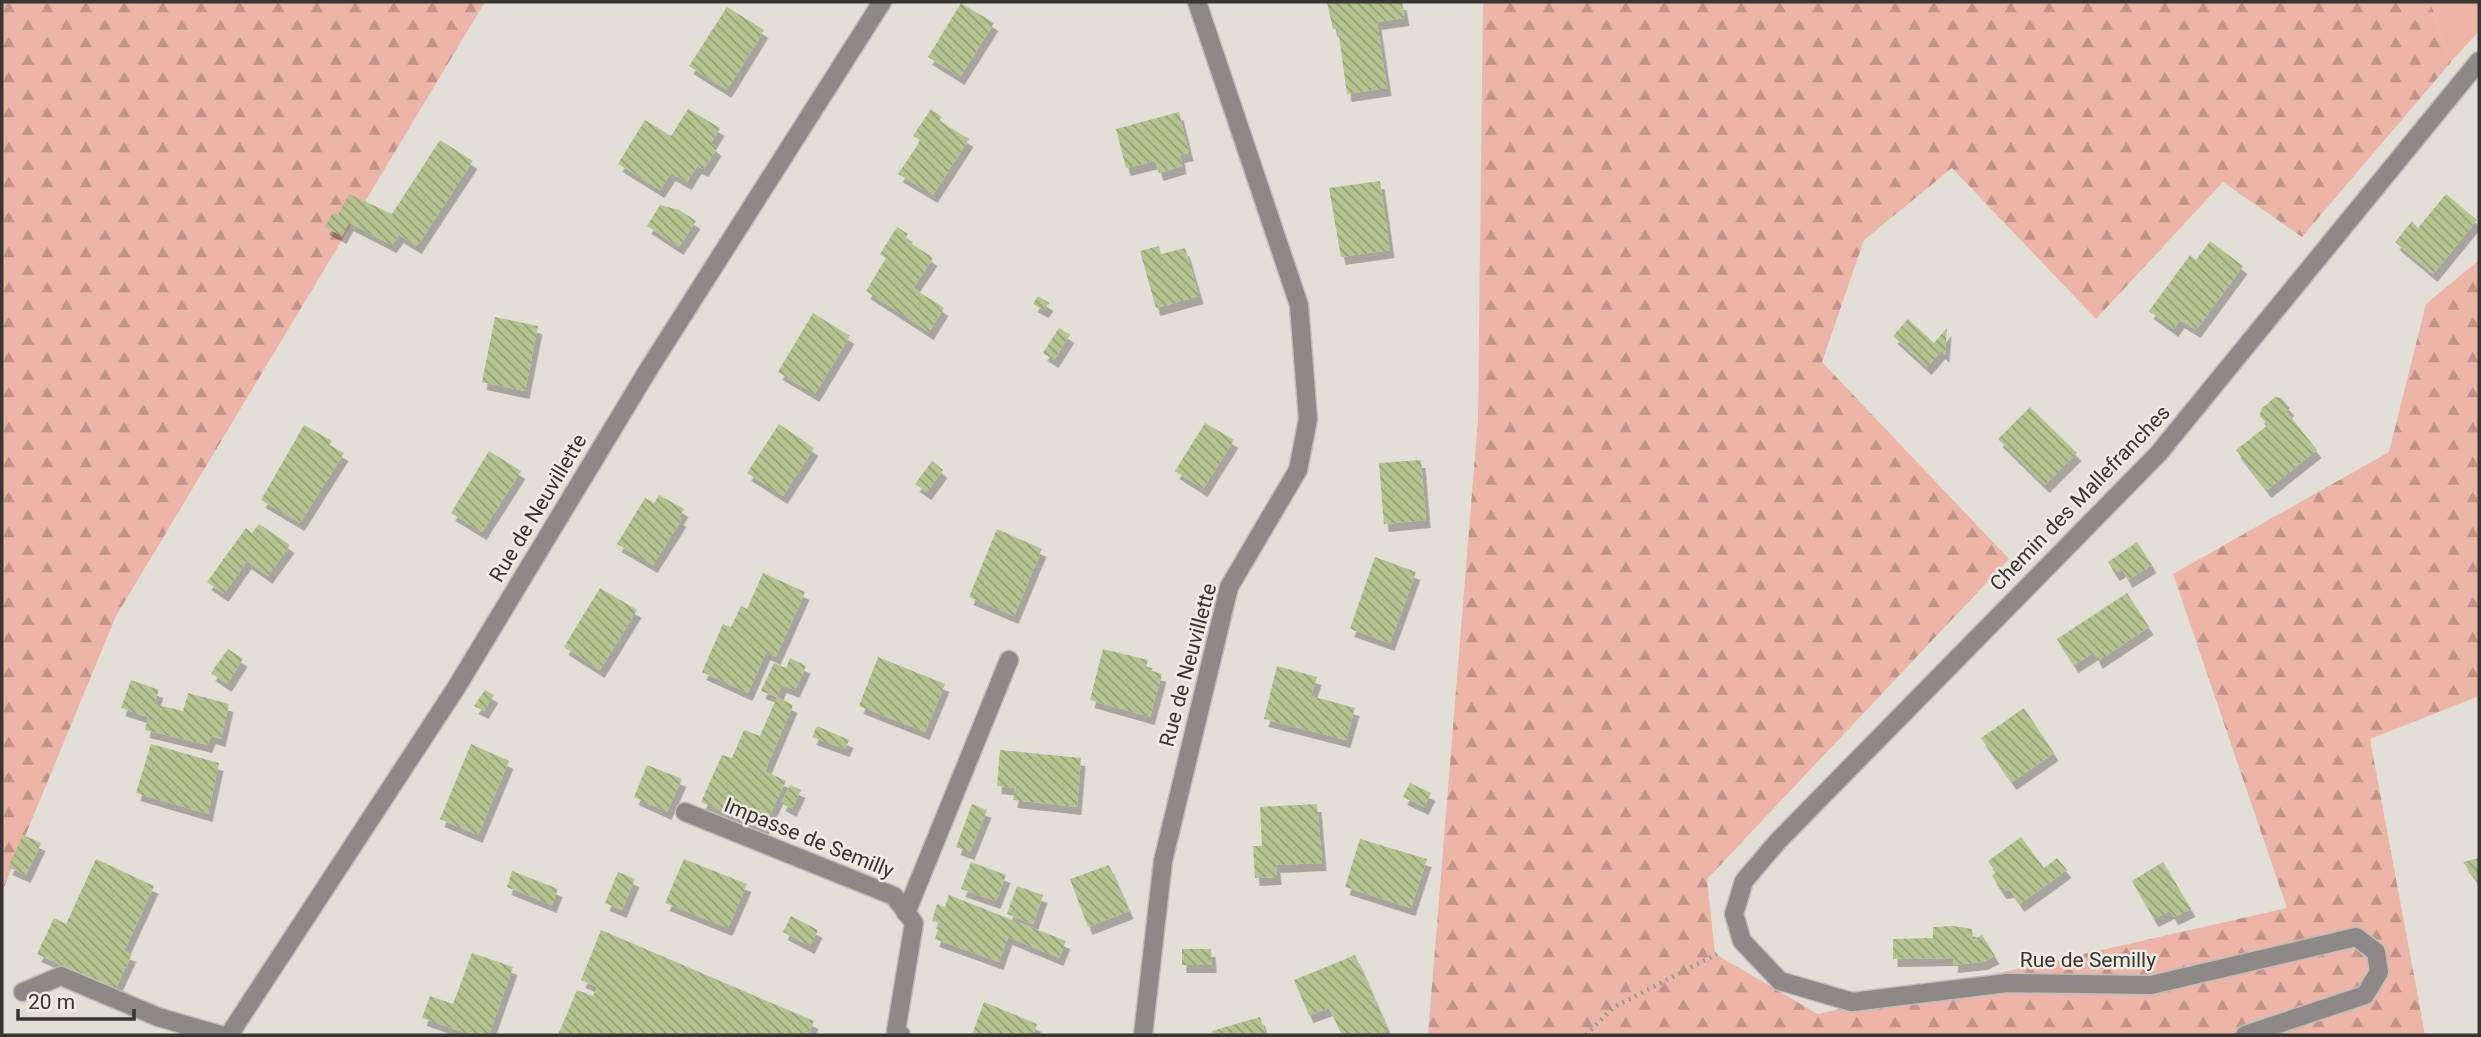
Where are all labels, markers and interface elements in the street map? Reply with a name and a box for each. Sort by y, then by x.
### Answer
street label: Chemin des Mallefranches [1985,400,2175,596]
street label: Rue de Neuvillette [484,430,592,586]
street label: Rue de Neuvillette [1155,581,1221,749]
street label: Impasse de Semilly [721,793,897,883]
street label: Rue de Semilly [2020,948,2156,972]
scale bar [18,978,133,1022]
text: 20 m [28,990,75,1014]

